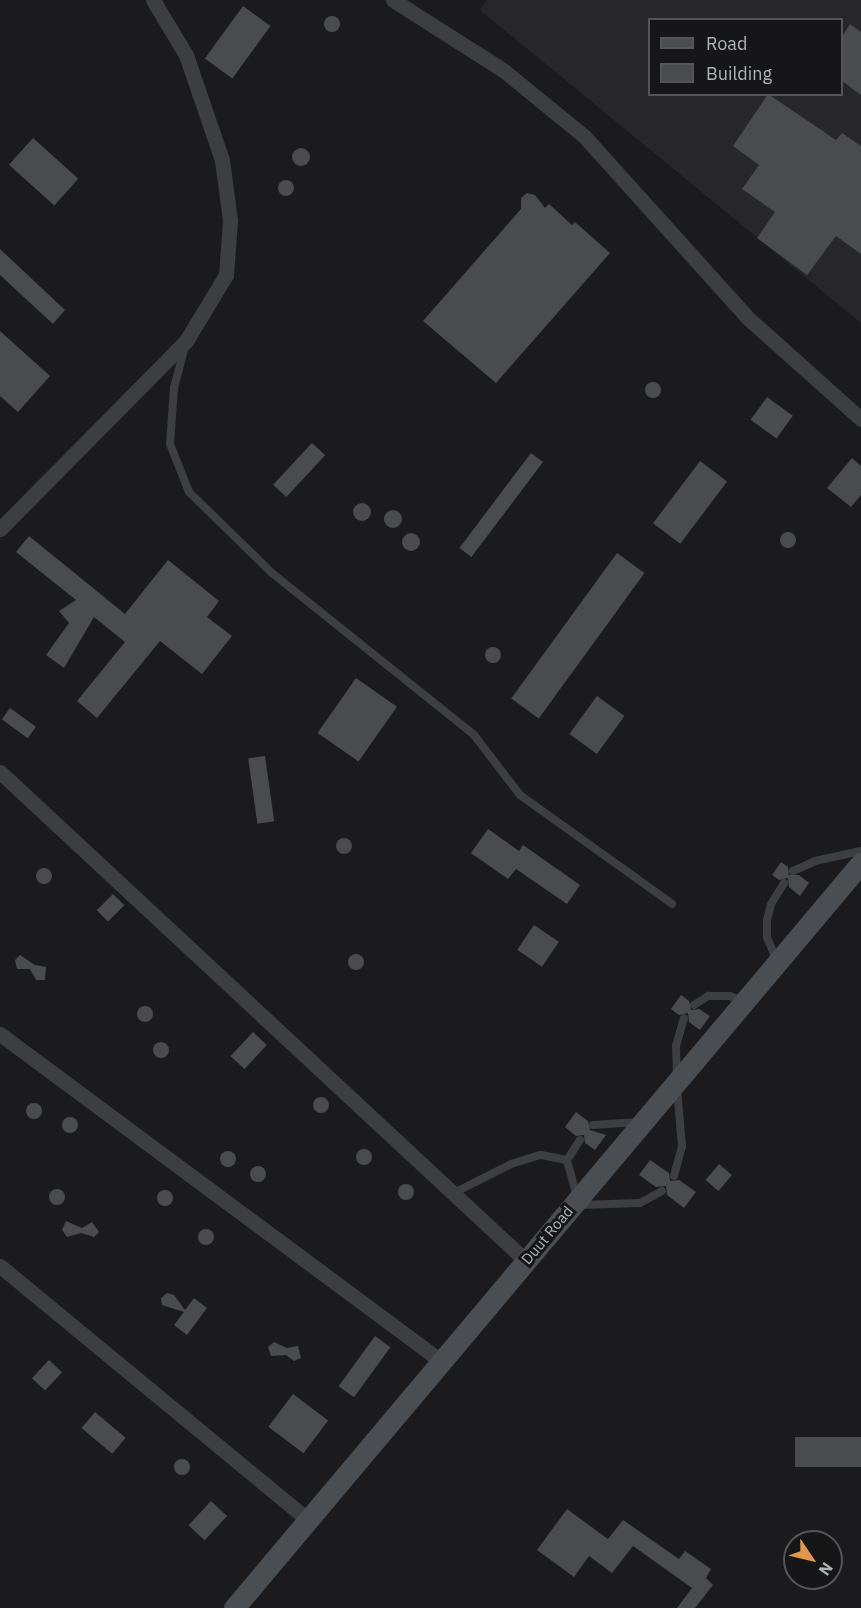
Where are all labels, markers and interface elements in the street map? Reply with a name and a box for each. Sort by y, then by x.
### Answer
legend [648,18,843,96]
text: Road [706,32,747,55]
text: Building [706,62,772,85]
street label: Duut Road [517,1202,577,1268]
north arrow [783,1530,843,1590]
text: N [815,1559,838,1580]

